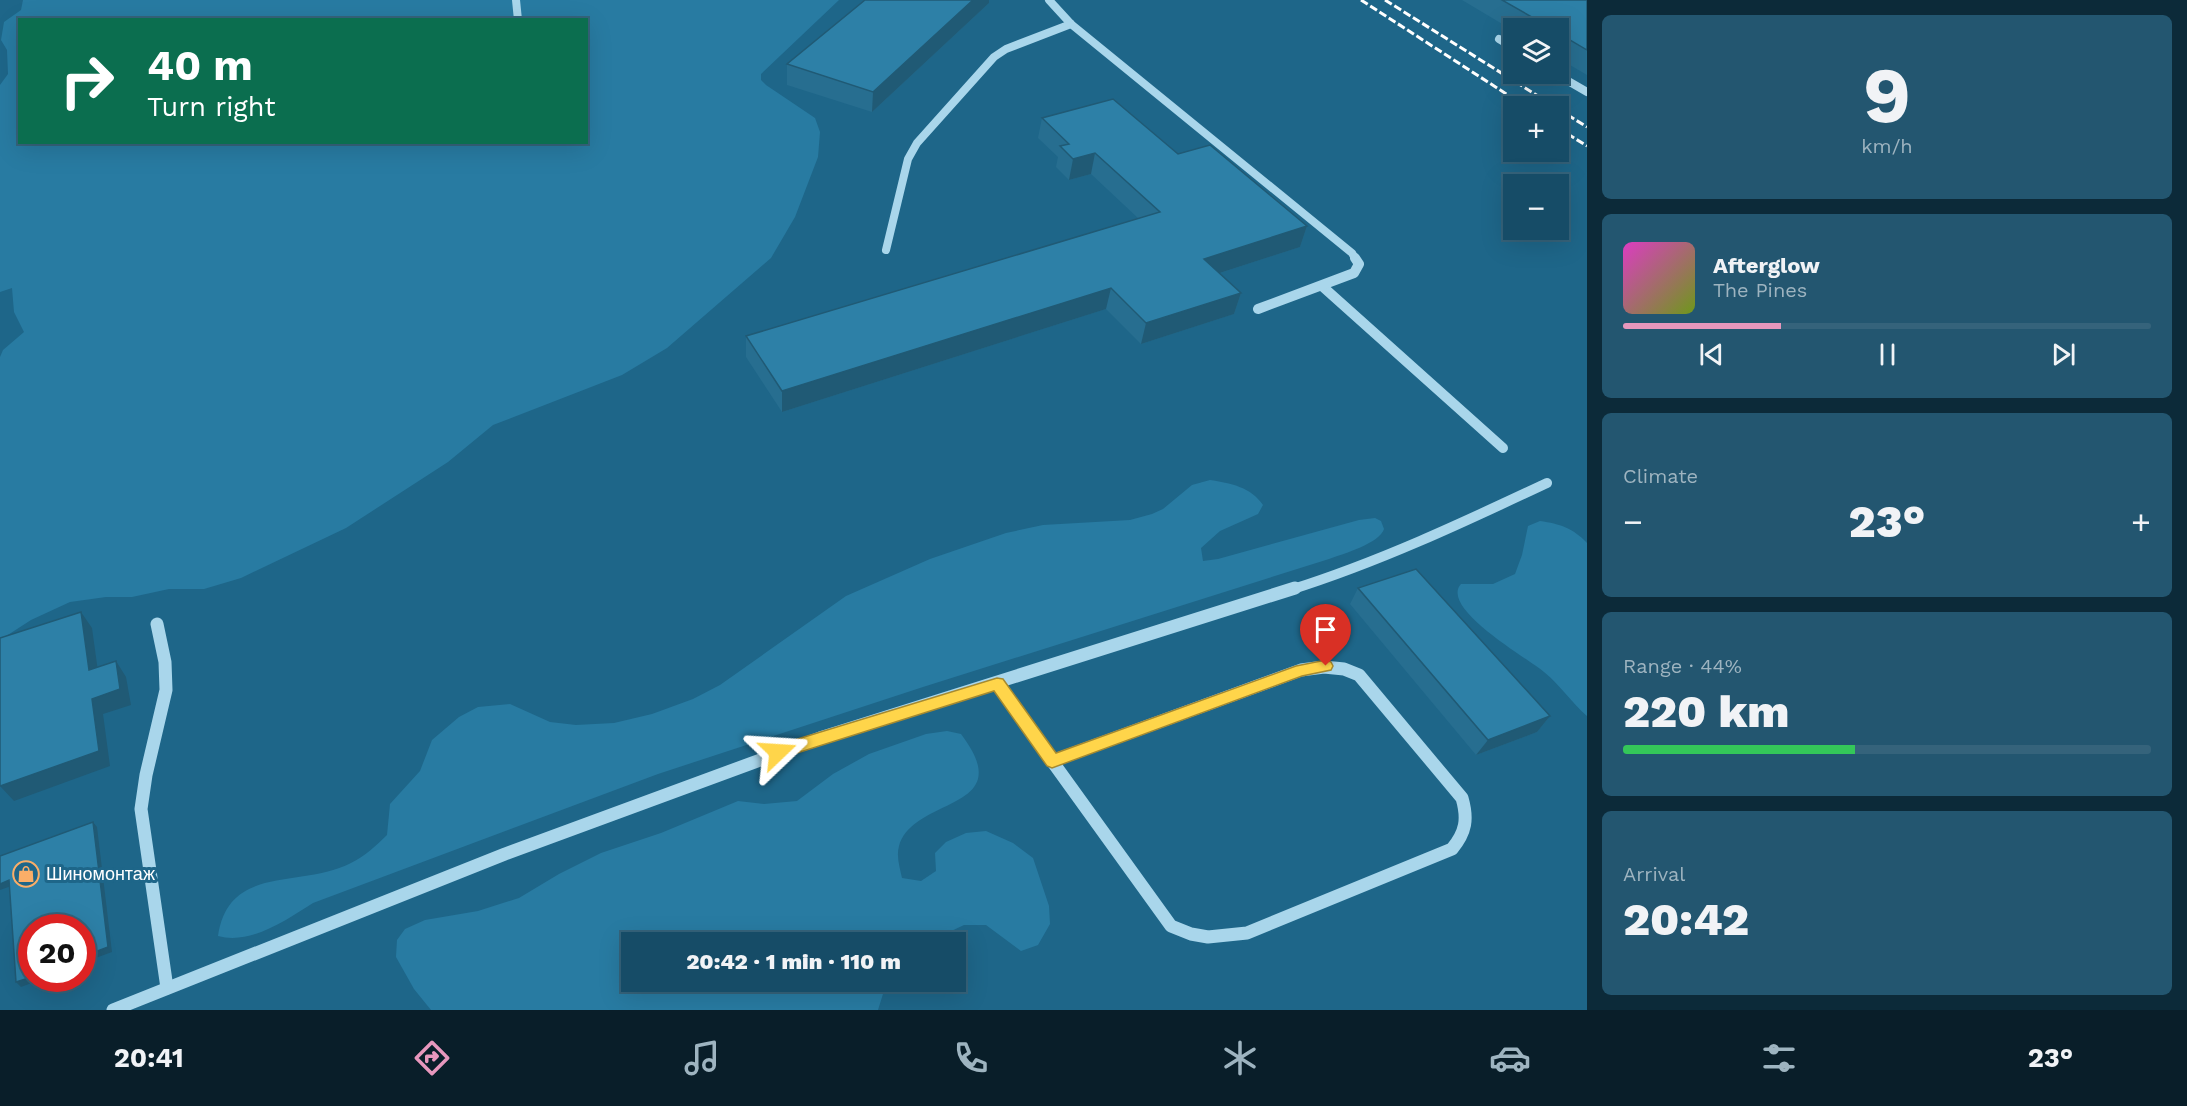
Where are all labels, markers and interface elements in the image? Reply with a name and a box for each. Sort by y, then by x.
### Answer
map controls [1503,18,1569,240]
button: layers [1503,18,1569,84]
text: 40 m [147,41,253,90]
icon: right [48,42,126,120]
text: 9 [1863,49,1911,141]
text: Turn right [147,91,276,123]
button: + [1503,96,1569,162]
text: km/h [1861,134,1913,158]
button: − [1503,174,1569,240]
text: Afterglow [1713,253,1820,278]
text: The Pines [1713,278,1807,302]
icon: previous [1695,338,1728,371]
icon: pause [1871,338,1904,371]
icon: next [2047,338,2080,371]
text: Climate [1623,464,1698,488]
text: 23° [1849,495,1925,548]
text: − [1623,502,1643,541]
text: + [2131,502,2151,541]
pin [1300,604,1351,666]
icon: arrive [1309,613,1342,646]
text: Range · 44% [1623,654,1742,678]
text: 220 km [1623,685,1789,738]
position arrow [746,720,810,784]
shop icon: Шиномонтаж [11,859,41,889]
text: Arrival [1623,862,1685,886]
place label: Шиномонтаж [46,863,155,884]
text: 20:42 [1623,893,1749,946]
speed limit sign: 20 [18,914,96,992]
text: 20:42 · 1 min · 110 m [686,949,901,974]
icon: directions [411,1037,453,1079]
icon: music [681,1037,723,1079]
icon: phone [950,1037,992,1079]
icon: climate [1219,1037,1261,1079]
icon: car [1489,1037,1531,1079]
icon: filters [1758,1037,1800,1079]
text: 20:41 [114,1042,184,1074]
text: 23° [2028,1042,2073,1074]

